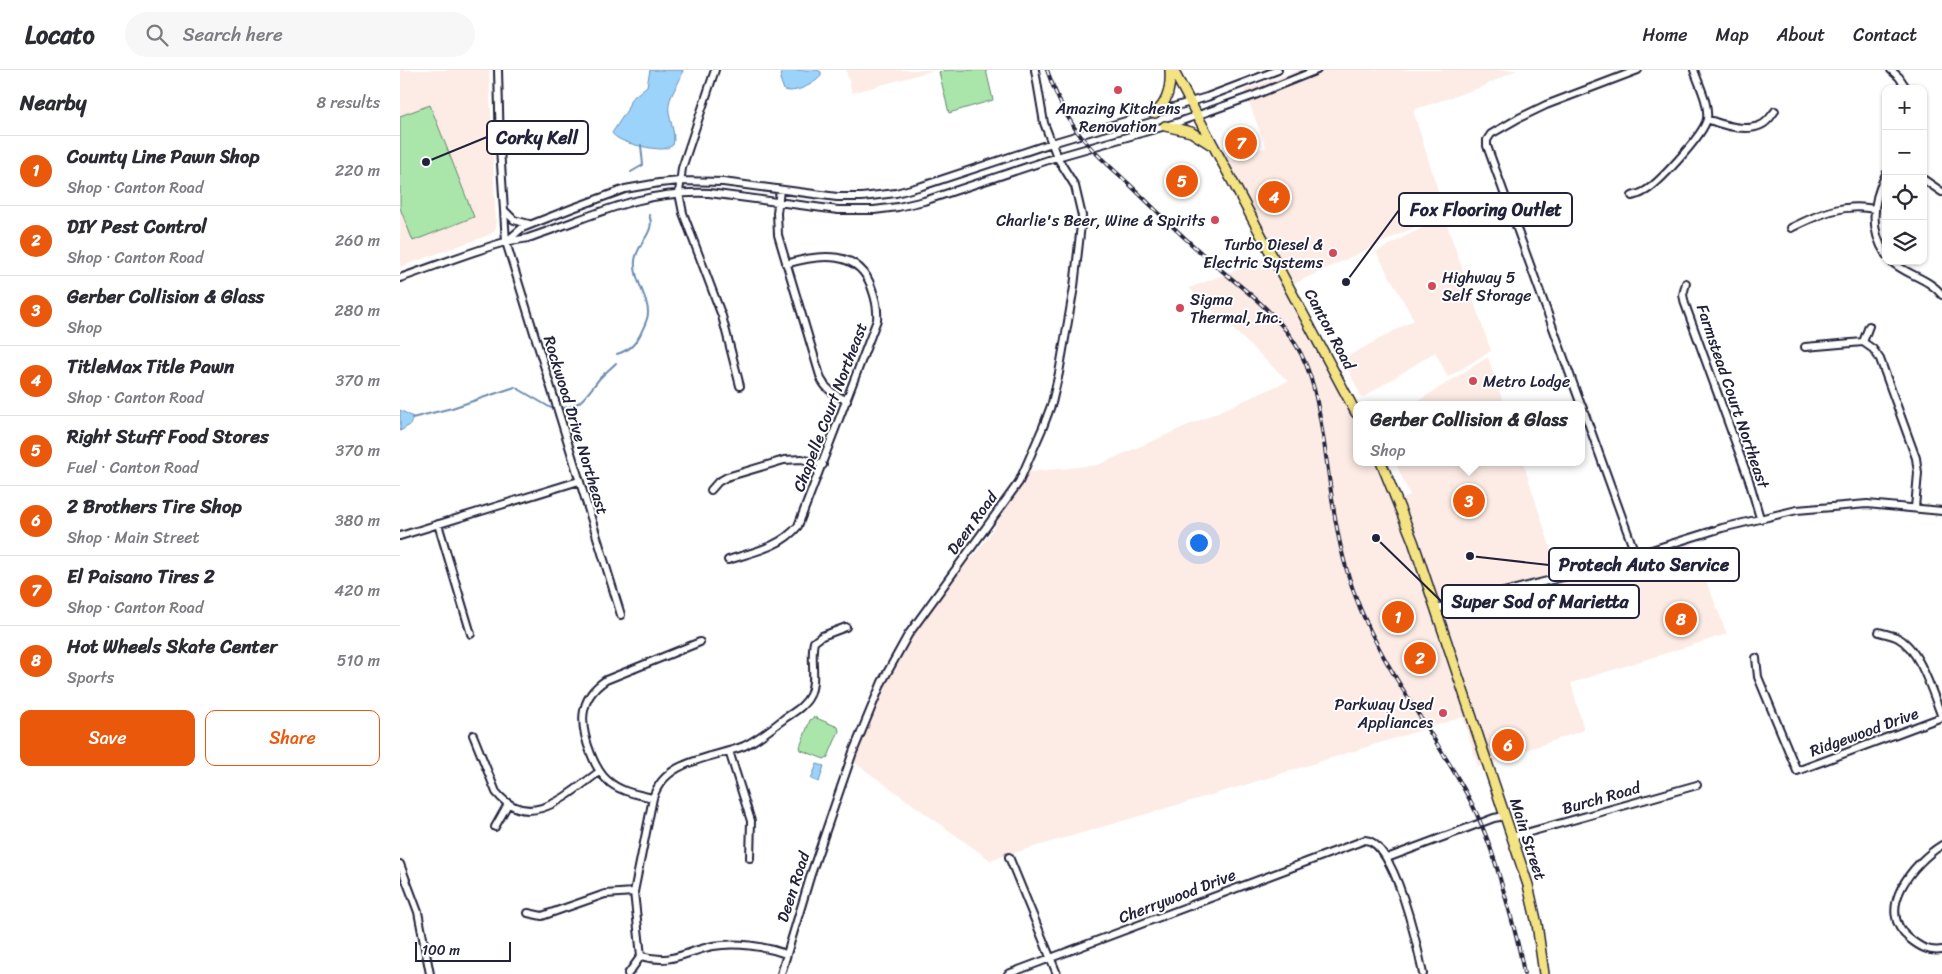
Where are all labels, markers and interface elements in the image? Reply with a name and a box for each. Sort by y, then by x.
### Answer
search box [125,12,475,57]
text: Locato [25,14,95,56]
text: Search here [183,18,283,51]
text: Home [1643,19,1688,51]
text: Map [1716,19,1749,51]
text: About [1777,19,1825,51]
text: Contact [1853,19,1917,51]
icon: search [143,21,171,49]
text: Nearby [20,84,86,122]
marker: Amazing Kitchens Renovation [1112,84,1124,96]
map controls [1882,85,1927,265]
button: + [1882,85,1927,130]
text: 8 results [317,88,380,117]
place label: Amazing Kitchens Renovation [1055,94,1181,141]
callout: Corky Kell [487,121,588,154]
text: Corky Kell [495,122,579,154]
pin: 7 [1225,124,1257,162]
button: − [1882,130,1927,175]
text: County Line Pawn Shop [67,140,260,173]
text: 1 [33,156,39,185]
text: 220 m [335,156,380,185]
pin: 5 [1166,162,1198,200]
text: Shop · Canton Road [67,173,203,202]
button: locate [1882,175,1927,220]
pin: 4 [1258,178,1290,216]
callout: Fox Flooring Outlet [1399,193,1572,226]
text: Fox Flooring Outlet [1409,194,1562,226]
place label: Charlie's Beer, Wine & Spirits [996,206,1206,235]
text: DIY Pest Control [67,210,207,243]
marker: Charlie's Beer, Wine & Spirits [1209,214,1221,226]
button: layers [1882,220,1927,265]
text: 2 [31,226,41,255]
text: 260 m [335,226,380,255]
place label: Turbo Diesel & Electric Systems [1203,230,1324,277]
text: Shop · Canton Road [67,243,203,272]
marker: Turbo Diesel & Electric Systems [1327,247,1339,259]
place label: Highway 5 Self Storage [1442,263,1531,310]
text: Gerber Collision & Glass [67,280,264,313]
marker: Highway 5 Self Storage [1426,280,1438,292]
street label: Canton Road [1296,283,1364,376]
place label: Sigma Thermal, Inc. [1190,285,1283,332]
text: 3 [32,296,40,325]
text: 280 m [335,296,380,325]
street label: Farmstead Court Northeast [1688,300,1778,492]
marker: Sigma Thermal, Inc. [1174,302,1186,314]
text: Shop [67,313,102,342]
street label: Chapelle Court Northeast [784,318,876,496]
street label: Rockwood Drive Northeast [535,332,617,518]
text: TitleMax Title Pawn [67,350,234,383]
text: 4 [31,366,41,395]
text: 370 m [336,366,380,395]
place label: Metro Lodge [1483,367,1570,396]
marker: Metro Lodge [1467,375,1479,387]
text: Shop · Canton Road [67,383,203,412]
popup [1353,401,1585,466]
text: Gerber Collision & Glass [1370,403,1568,436]
text: Right Stuff Food Stores [67,420,269,453]
text: 5 [31,436,41,465]
text: 370 m [336,436,380,465]
text: Shop [1370,436,1405,465]
text: Fuel · Canton Road [67,453,198,482]
pin: 3 [1453,482,1485,520]
street label: Deen Road [939,484,1006,561]
text: 2 Brothers Tire Shop [67,490,242,523]
text: 6 [31,506,41,535]
text: 380 m [335,506,380,535]
text: Shop · Main Street [67,523,199,552]
your location [1186,530,1212,556]
callout: Protech Auto Service [1549,548,1739,581]
text: Protech Auto Service [1559,549,1730,581]
text: El Paisano Tires 2 [67,560,215,593]
text: 7 [31,576,41,605]
text: 420 m [334,576,380,605]
callout: Super Sod of Marietta [1442,585,1639,618]
text: Super Sod of Marietta [1450,586,1630,618]
text: Shop · Canton Road [67,593,203,622]
pin: 1 [1382,598,1414,636]
pin: 8 [1665,600,1697,638]
text: Hot Wheels Skate Center [67,630,277,663]
pin: 2 [1404,639,1436,677]
text: 8 [31,646,41,675]
text: 510 m [337,646,380,675]
text: Sports [67,663,114,692]
place label: Parkway Used Appliances [1335,690,1435,737]
street label: Ridgewood Drive [1805,699,1923,765]
marker: Parkway Used Appliances [1437,707,1449,719]
button: Save [20,710,195,766]
button: Share [205,710,380,766]
pin: 6 [1492,726,1524,764]
street label: Burch Road [1559,773,1645,823]
street label: Main Street [1501,794,1555,884]
street label: Deen Road [768,846,819,926]
street label: Cherrywood Drive [1114,860,1240,932]
text: 100 m [422,938,460,963]
scale bar [415,939,511,962]

